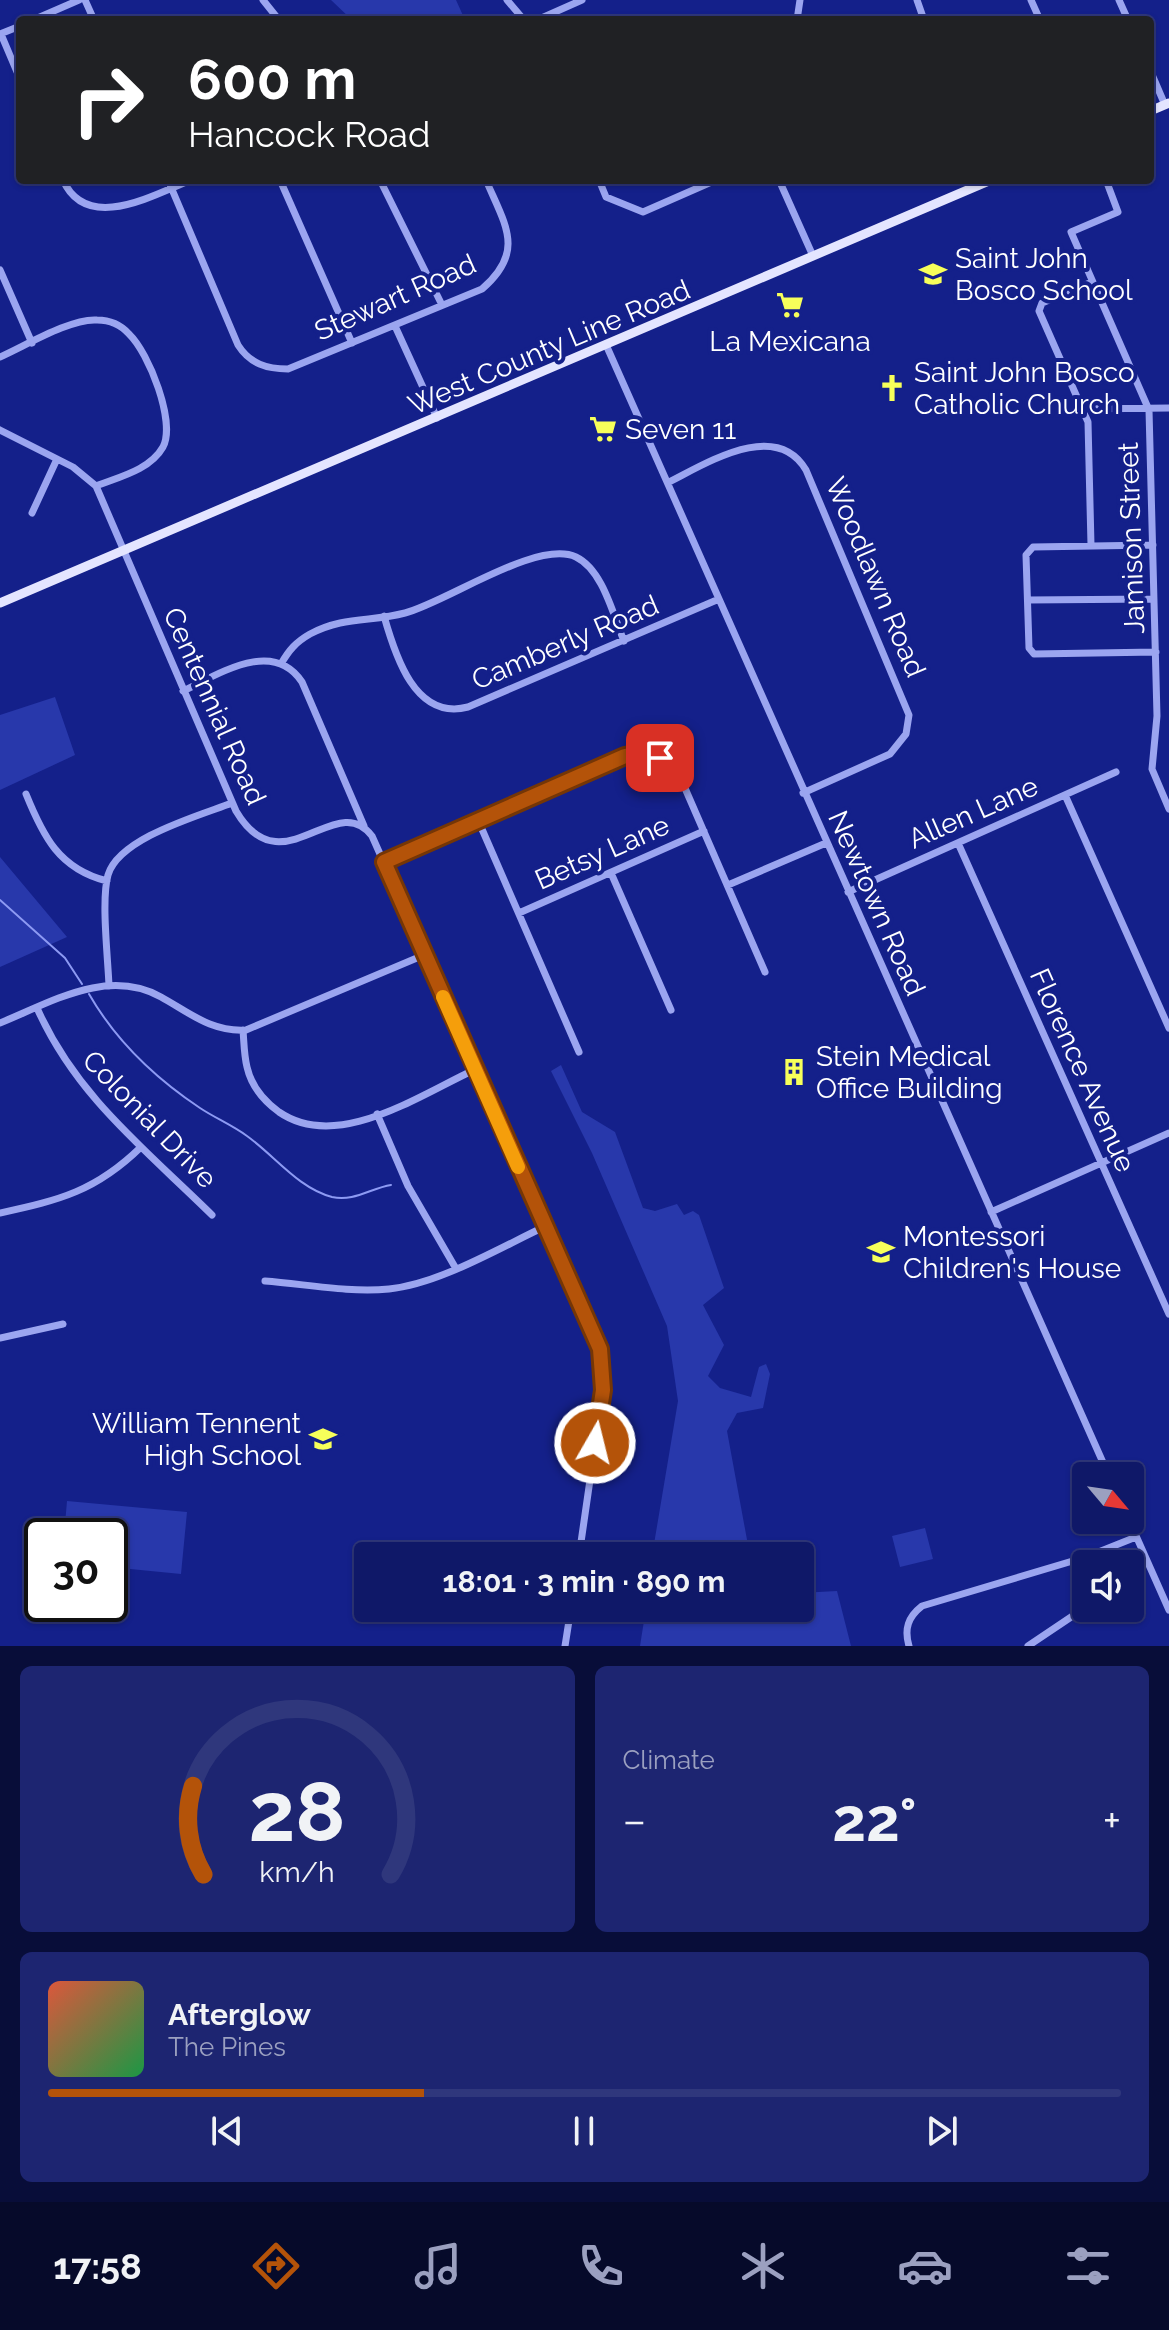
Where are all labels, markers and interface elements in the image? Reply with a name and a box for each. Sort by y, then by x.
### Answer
text: 600 m [188,46,356,112]
icon: right [56,48,160,152]
text: Hancock Road [188,113,430,155]
place label: Saint John Bosco School [955,242,1133,307]
street label: Stewart Road [309,247,481,348]
school or university icon: Saint John Bosco School [918,259,948,289]
street label: West County Line Road [403,273,695,422]
supermarket icon: La Mexicana [775,290,805,320]
place label: La Mexicana [709,325,871,358]
place label: Saint John Bosco Catholic Church [914,356,1135,421]
church icon: Saint John Bosco Catholic Church [877,373,907,403]
place label: Seven 11 [625,413,736,446]
supermarket icon: Seven 11 [588,414,618,444]
street label: Jamison Street [1112,441,1151,634]
street label: Woodlawn Road [819,472,933,682]
street label: Camberly Road [467,588,664,697]
street label: Centennial Road [156,602,273,810]
pin [626,724,694,792]
icon: arrive [638,736,682,780]
street label: Allen Lane [903,769,1043,856]
street label: Newtown Road [821,806,932,1001]
street label: Betsy Lane [530,808,674,897]
street label: Florence Avenue [1023,963,1142,1177]
place label: Stein Medical Office Building [816,1040,1003,1105]
street label: Colonial Drive [76,1044,224,1195]
building icon: Stein Medical Office Building [779,1057,809,1087]
place label: Montessori Children's House [903,1220,1121,1285]
school or university icon: Montessori Children's House [866,1237,896,1267]
position arrow [553,1401,637,1485]
place label: William Tennent High School [92,1407,302,1472]
school or university icon: William Tennent High School [308,1424,338,1454]
north arrow [1072,1462,1144,1534]
map controls [1072,1462,1144,1622]
speed limit sign: 30 [24,1518,128,1622]
button: sound [1072,1550,1144,1622]
text: 18:01 · 3 min · 890 m [443,1564,725,1599]
text: Climate [623,1745,715,1775]
text: 28 [249,1763,346,1860]
text: 22° [832,1785,917,1855]
text: − [623,1795,646,1846]
text: + [1103,1795,1121,1846]
text: km/h [260,1855,335,1889]
text: Afterglow [168,1997,311,2032]
text: The Pines [168,2032,286,2062]
icon: previous [205,2109,249,2153]
icon: pause [562,2109,606,2153]
icon: next [920,2109,964,2153]
icon: directions [248,2238,304,2294]
icon: music [410,2238,466,2294]
icon: phone [573,2238,629,2294]
icon: climate [735,2238,791,2294]
icon: car [897,2238,953,2294]
icon: filters [1060,2238,1116,2294]
text: 17:58 [53,2245,142,2287]

